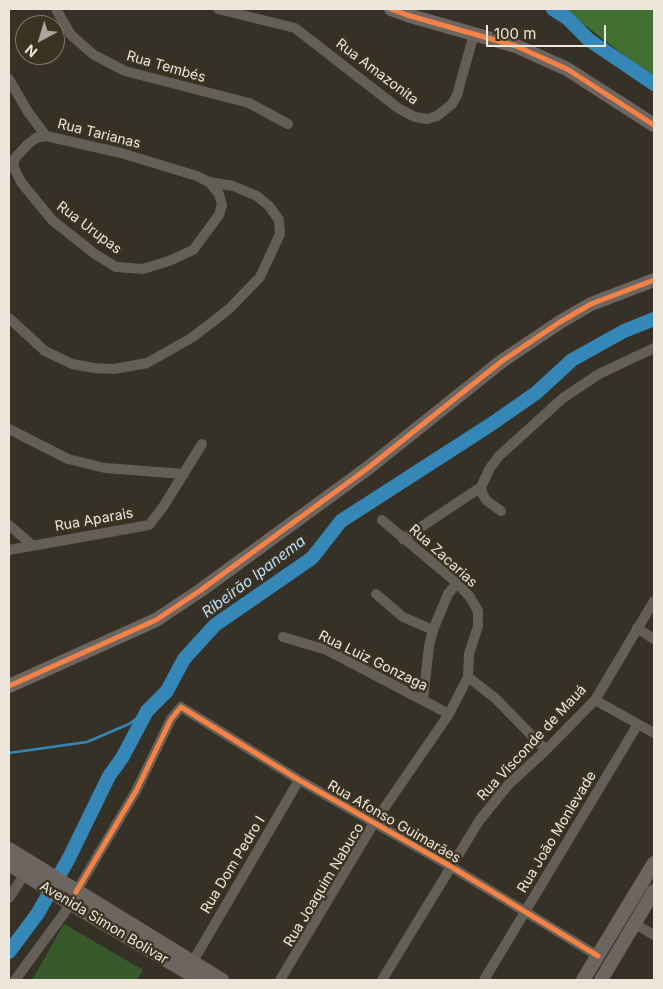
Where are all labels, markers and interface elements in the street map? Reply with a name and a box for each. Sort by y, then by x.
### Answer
north arrow [15,15,65,65]
scale bar [488,15,608,47]
text: 100 m [494,24,536,43]
street label: Rua Amazonita [332,36,422,108]
text: N [21,41,40,61]
street label: Rua Tembés [124,48,208,86]
street label: Rua Tarianas [56,116,142,152]
street label: Rua Urupas [53,198,125,258]
street label: Rua Aparais [54,505,134,535]
street label: Rua Zacarias [405,521,481,591]
water label: Ribeirão Ipanema [199,532,309,622]
street label: Rua Luiz Gonzaga [316,627,430,695]
street label: Rua Visconde de Mauá [474,682,590,804]
street label: Rua João Monlevade [514,768,600,896]
street label: Rua Afonso Guimarães [324,777,464,867]
street label: Rua Dom Pedro I [197,813,269,917]
street label: Rua Joaquim Nabuco [280,820,368,950]
street label: Avenida Simon Bolivar [37,878,171,968]

